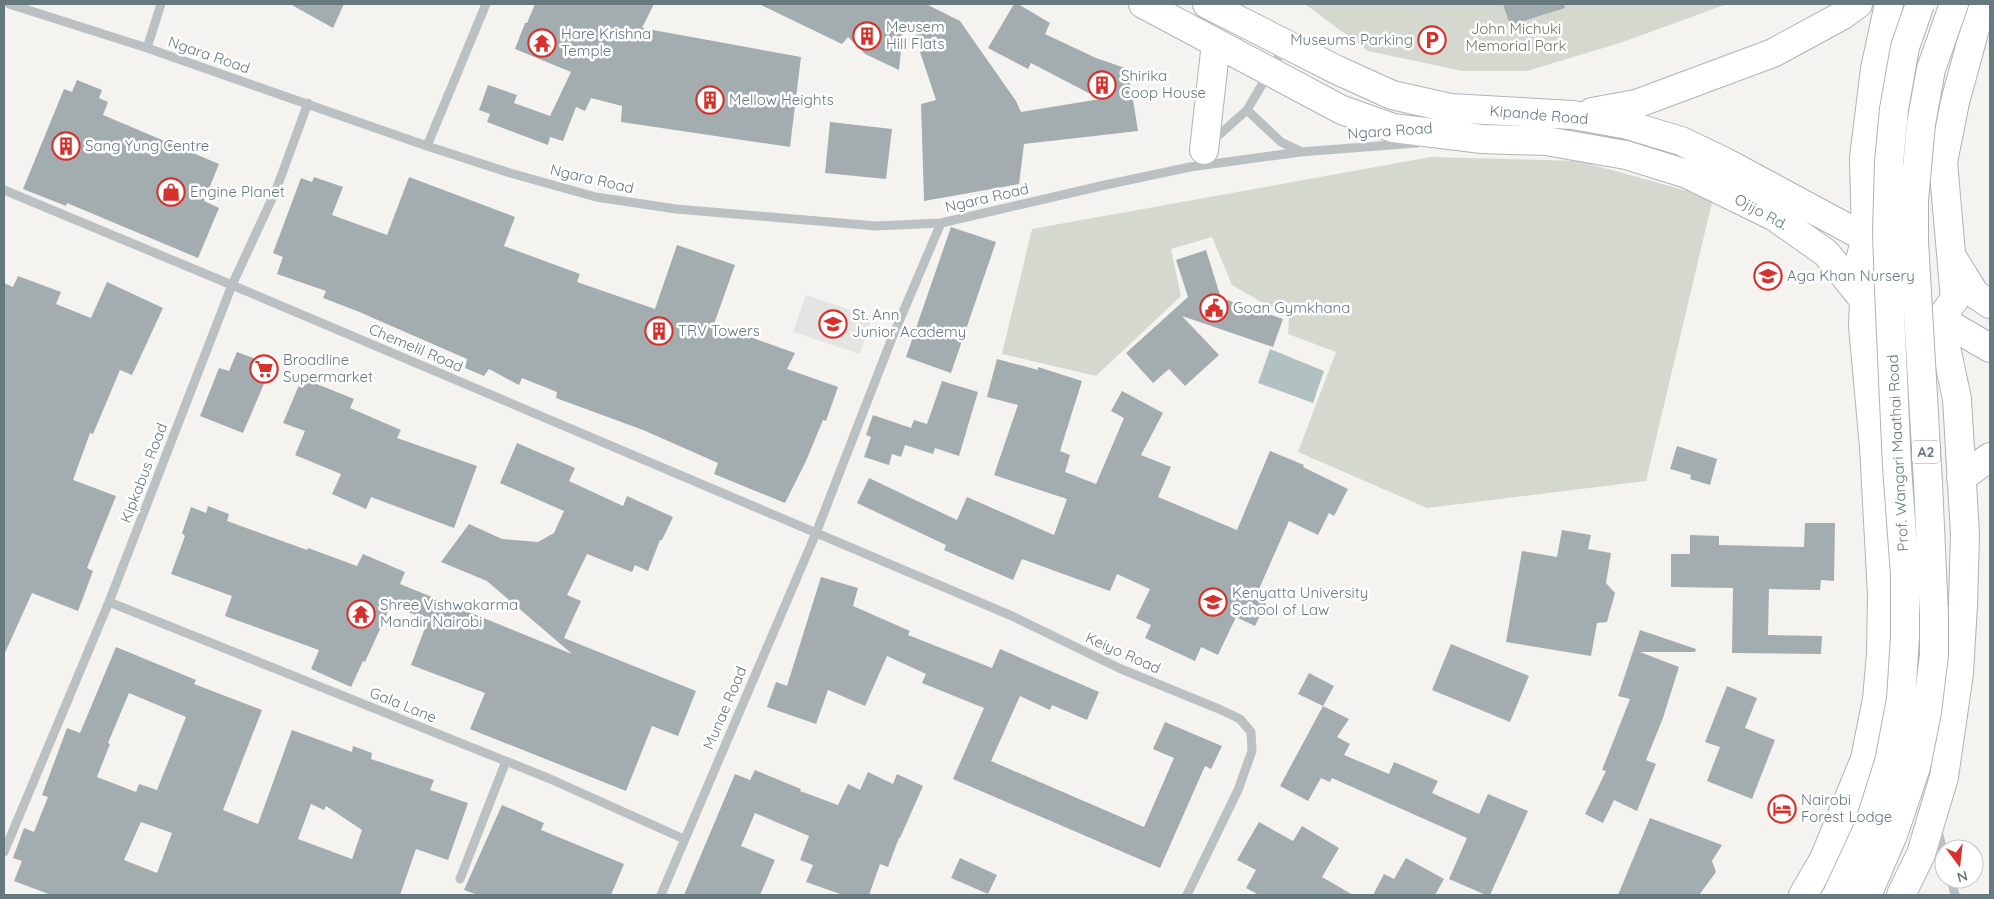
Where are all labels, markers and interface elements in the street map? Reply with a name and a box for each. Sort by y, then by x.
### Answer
place label: Meusem Hill Flats [886,17,945,53]
park label: John Michuki Memorial Park [1466,19,1567,55]
building icon: Meusem Hill Flats [852,21,882,51]
place label: Hare Krishna Temple [561,24,651,60]
parking icon: Museums Parking [1417,25,1447,55]
temple icon: Hare Krishna Temple [527,28,557,58]
place label: Museums Parking [1290,30,1413,49]
street label: Ngara Road [166,32,253,77]
place label: Shirika Coop House [1121,66,1206,102]
building icon: Shirika Coop House [1087,70,1117,100]
building icon: Mellow Heights [695,85,725,115]
place label: Mellow Heights [729,90,834,109]
street label: Kipande Road [1489,101,1589,128]
street label: Ngara Road [1347,118,1433,143]
building icon: Sang Yung Centre [51,131,81,161]
place label: Sang Yung Centre [85,136,209,155]
street label: Ngara Road [548,160,636,197]
shop icon: Engine Planet [156,177,186,207]
street label: Ngara Road [943,179,1031,216]
place label: Engine Planet [190,182,285,201]
street label: Ojijo Rd. [1731,189,1791,234]
school or university icon: Aga Khan Nursery [1753,261,1783,291]
place label: Aga Khan Nursery [1787,266,1915,285]
public building icon: Goan Gymkhana [1199,293,1229,323]
place label: Goan Gymkhana [1233,298,1350,317]
place label: St. Ann Junior Academy [852,305,966,341]
school or university icon: St. Ann Junior Academy [818,309,848,339]
building icon: TRV Towers [644,316,674,346]
street label: Chemelil Road [366,319,466,376]
place label: TRV Towers [678,321,760,340]
place label: Broadline Supermarket [283,350,373,386]
supermarket icon: Broadline Supermarket [249,354,279,384]
street label: Prof. Wangari Maathai Road [1883,354,1912,552]
street label: Kipkabus Road [116,420,171,525]
road number: A2 [1912,441,1940,464]
place label: Kenyatta University School of Law [1232,583,1368,619]
school or university icon: Kenyatta University School of Law [1198,587,1228,617]
place label: Shree Vishwakarma Mandir Nairobi [380,595,518,631]
temple icon: Shree Vishwakarma Mandir Nairobi [346,599,376,629]
street label: Keiyo Road [1083,628,1164,678]
street label: Munae Road [699,663,751,752]
street label: Gala Lane [367,683,439,727]
place label: Nairobi Forest Lodge [1801,790,1892,826]
hotel icon: Nairobi Forest Lodge [1767,794,1797,824]
north arrow [1934,839,1984,889]
text: N [1955,867,1970,887]

